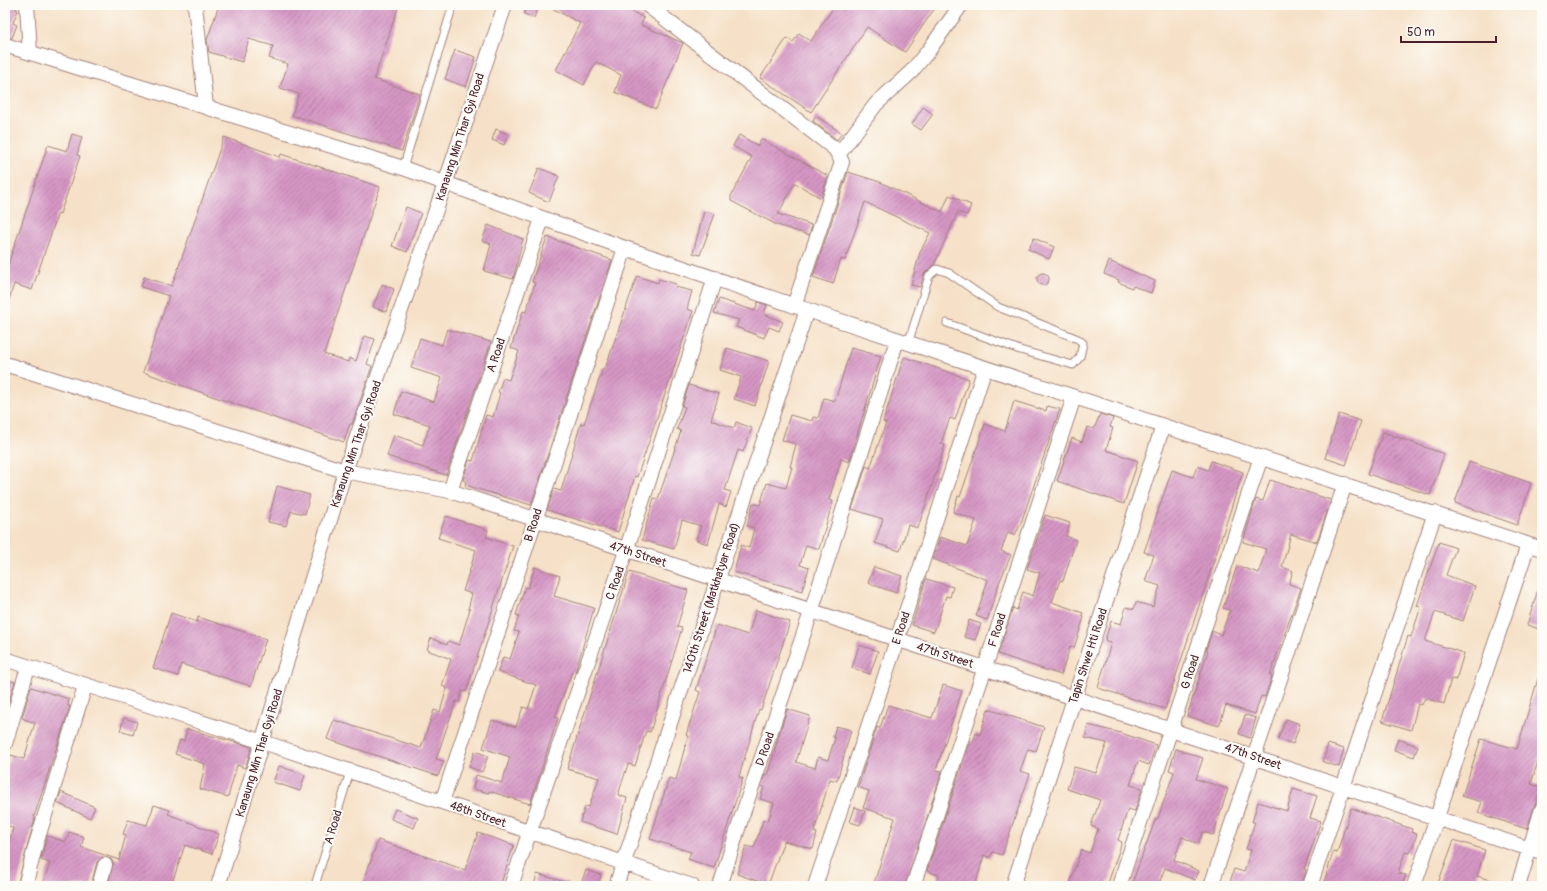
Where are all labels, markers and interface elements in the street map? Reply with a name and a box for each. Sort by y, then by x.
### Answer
scale bar [1401,18,1496,44]
text: 50 m [1407,25,1435,40]
street label: Kanaung Min Thar Gyi Road [433,71,488,203]
street label: A Road [484,336,509,374]
street label: Kanaung Min Thar Gyi Road [328,378,385,510]
street label: B Road [521,506,546,544]
street label: 140th Street (Matkhatyar Road) [680,521,743,676]
street label: 47th Street [608,538,668,571]
street label: C Road [603,564,628,602]
street label: Tapin Shwe Hti Road [1066,606,1111,706]
street label: E Road [889,610,914,646]
street label: F Road [985,611,1010,649]
street label: 47th Street [915,639,975,672]
street label: G Road [1178,653,1203,691]
street label: Kanaung Min Thar Gyi Road [233,687,286,819]
street label: D Road [753,730,778,768]
street label: 47th Street [1223,740,1283,773]
street label: 48th Street [448,798,508,831]
street label: A Road [321,808,346,846]

